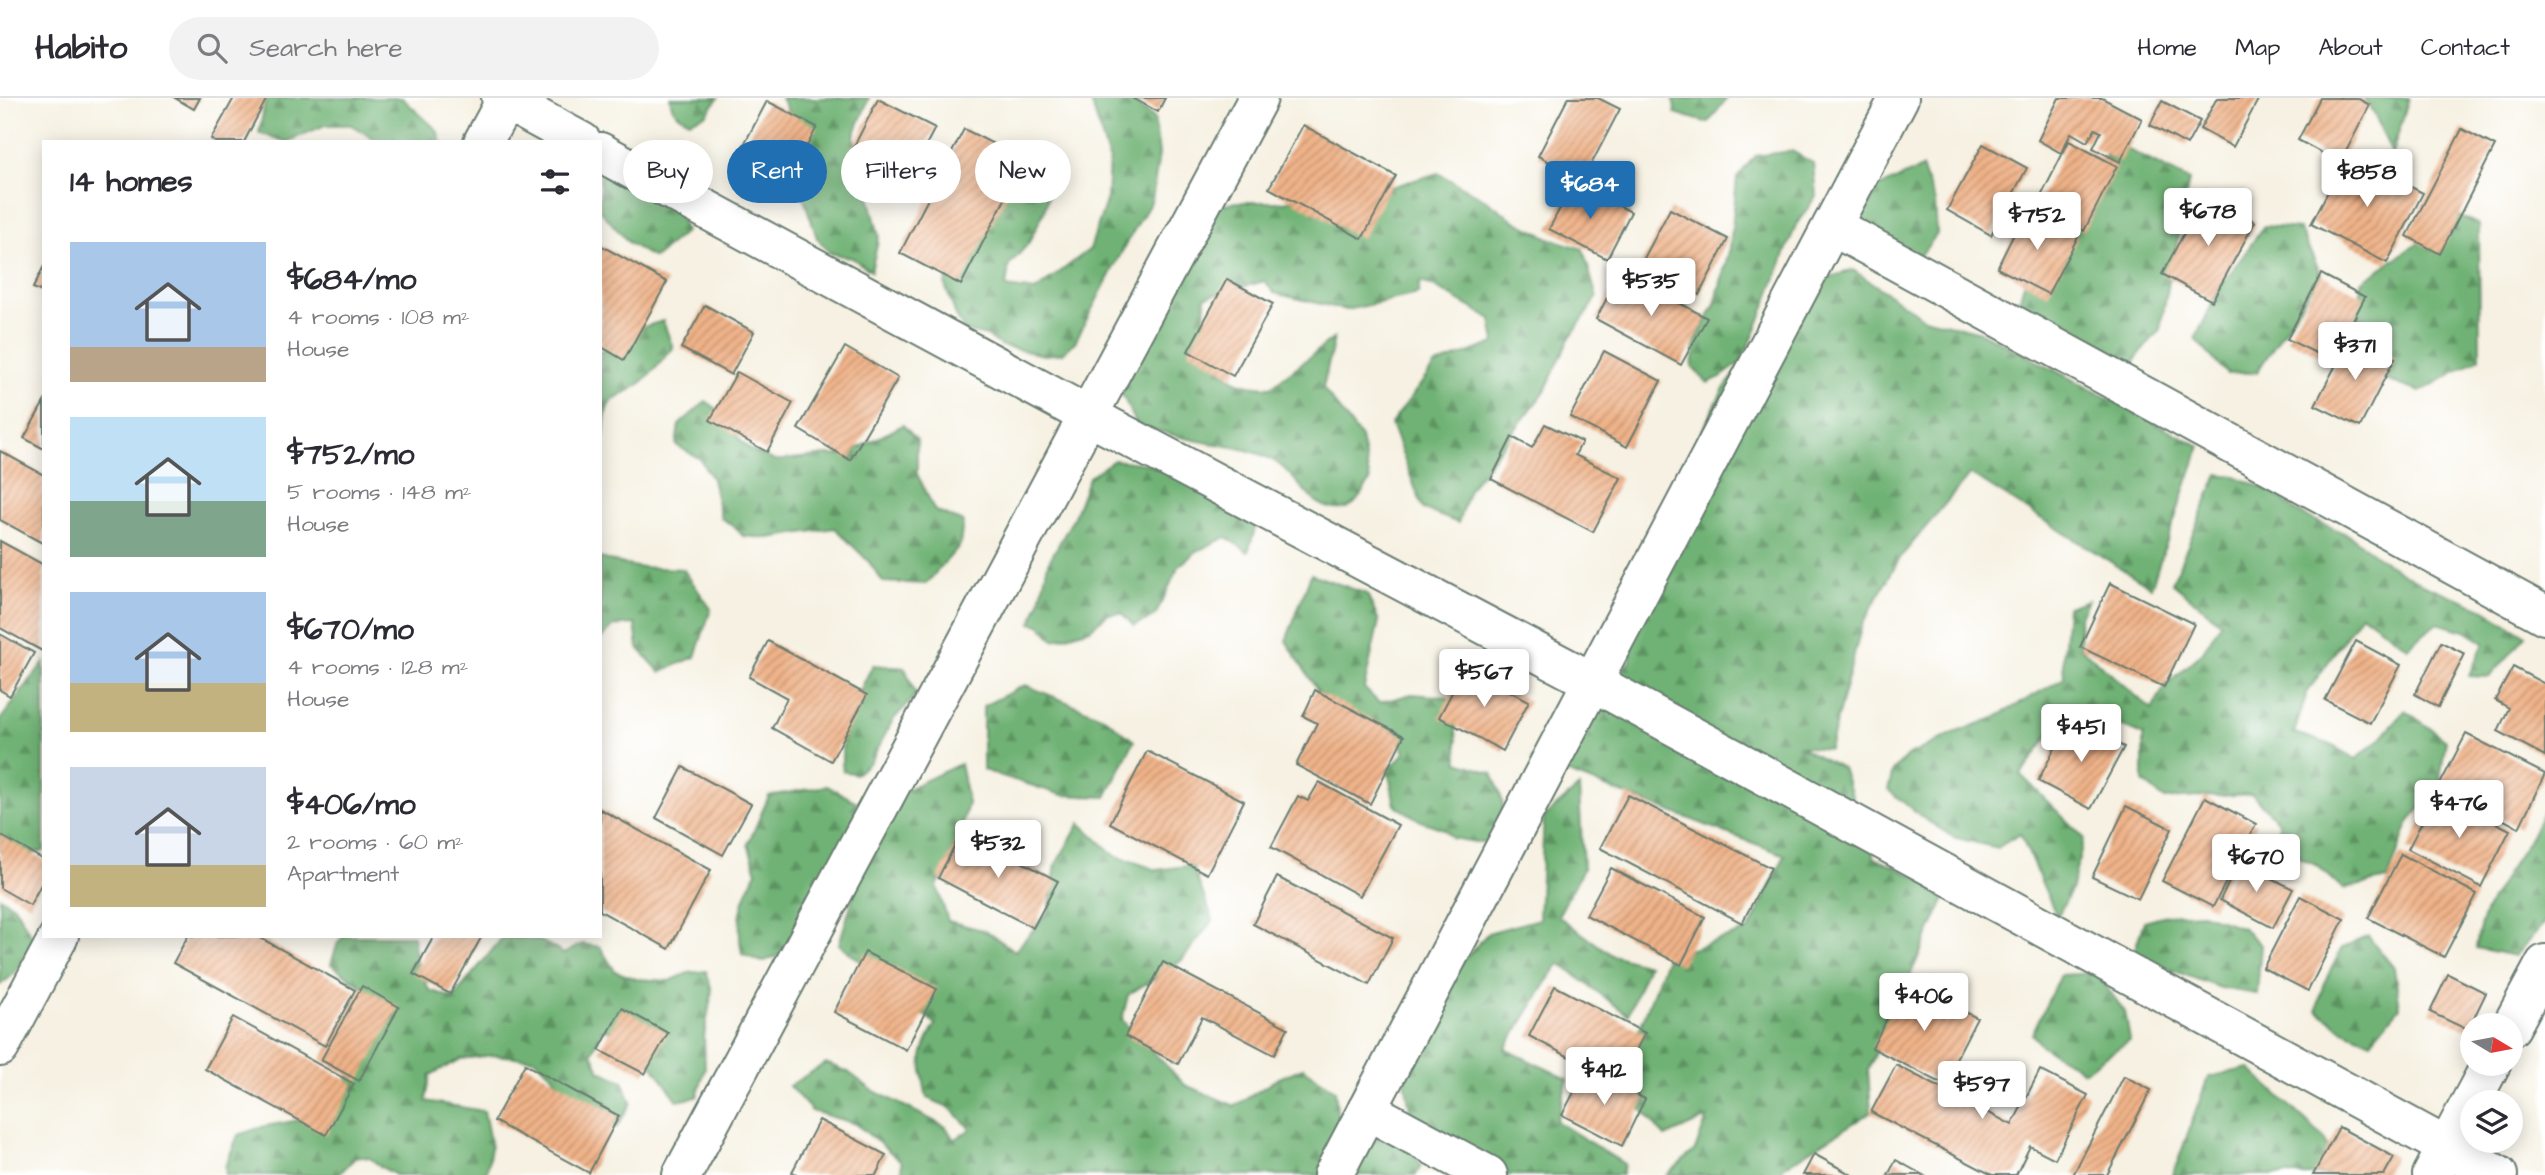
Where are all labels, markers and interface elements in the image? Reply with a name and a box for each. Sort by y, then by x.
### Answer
search box [169,17,659,80]
text: Habito [35,25,127,71]
icon: search [193,29,231,67]
text: Search here [249,30,403,66]
text: Home [2137,31,2197,65]
text: Map [2235,31,2280,65]
text: About [2318,31,2383,65]
text: Contact [2421,31,2510,65]
chip: Buy [623,140,713,203]
chip: Rent [727,140,827,203]
chip: Filters [841,140,961,203]
chip: New [975,140,1071,203]
pin: $858 [2326,150,2408,209]
text: $858 [2338,156,2396,188]
text: 14 homes [70,161,193,203]
pin: $684 [1549,162,1631,221]
icon: filters [536,163,574,201]
text: $684 [1561,168,1619,200]
pin: $678 [2167,188,2249,248]
pin: $752 [1996,192,2078,252]
text: $678 [2180,195,2236,227]
text: $752 [2009,199,2065,231]
pin: $535 [1610,258,1692,318]
text: $684/mo [287,259,416,301]
text: $535 [1622,265,1680,297]
icon: home [126,270,210,354]
text: 4 rooms · 108 m² [287,301,470,333]
pin: $371 [2314,322,2396,382]
text: $371 [2334,329,2376,361]
text: House [287,333,350,365]
text: $752/mo [287,434,414,476]
icon: home [126,445,210,529]
text: 5 rooms · 148 m² [287,476,471,508]
text: House [287,508,350,540]
text: $670/mo [287,609,414,651]
icon: home [126,620,210,704]
pin: $567 [1443,650,1525,709]
text: 4 rooms · 128 m² [287,651,468,683]
text: $567 [1455,656,1513,688]
text: House [287,683,350,715]
pin: $451 [2040,704,2122,764]
text: $451 [2057,711,2105,743]
pin: $476 [2418,780,2500,840]
text: $406/mo [287,784,416,826]
text: $476 [2430,787,2488,819]
icon: home [126,795,210,879]
pin: $532 [957,820,1039,880]
text: 2 rooms · 60 m² [287,826,464,858]
text: $532 [971,827,1025,859]
pin: $670 [2215,834,2297,894]
text: $670 [2228,841,2284,873]
text: Apartment [287,858,399,890]
pin: $406 [1883,974,1965,1033]
text: $406 [1895,980,1953,1012]
north arrow [2460,1013,2524,1076]
map controls [2460,1013,2523,1153]
pin: $412 [1563,1048,1645,1107]
text: $412 [1582,1054,1626,1086]
pin: $597 [1941,1062,2023,1121]
text: $597 [1954,1068,2010,1100]
button: layers [2460,1090,2523,1153]

